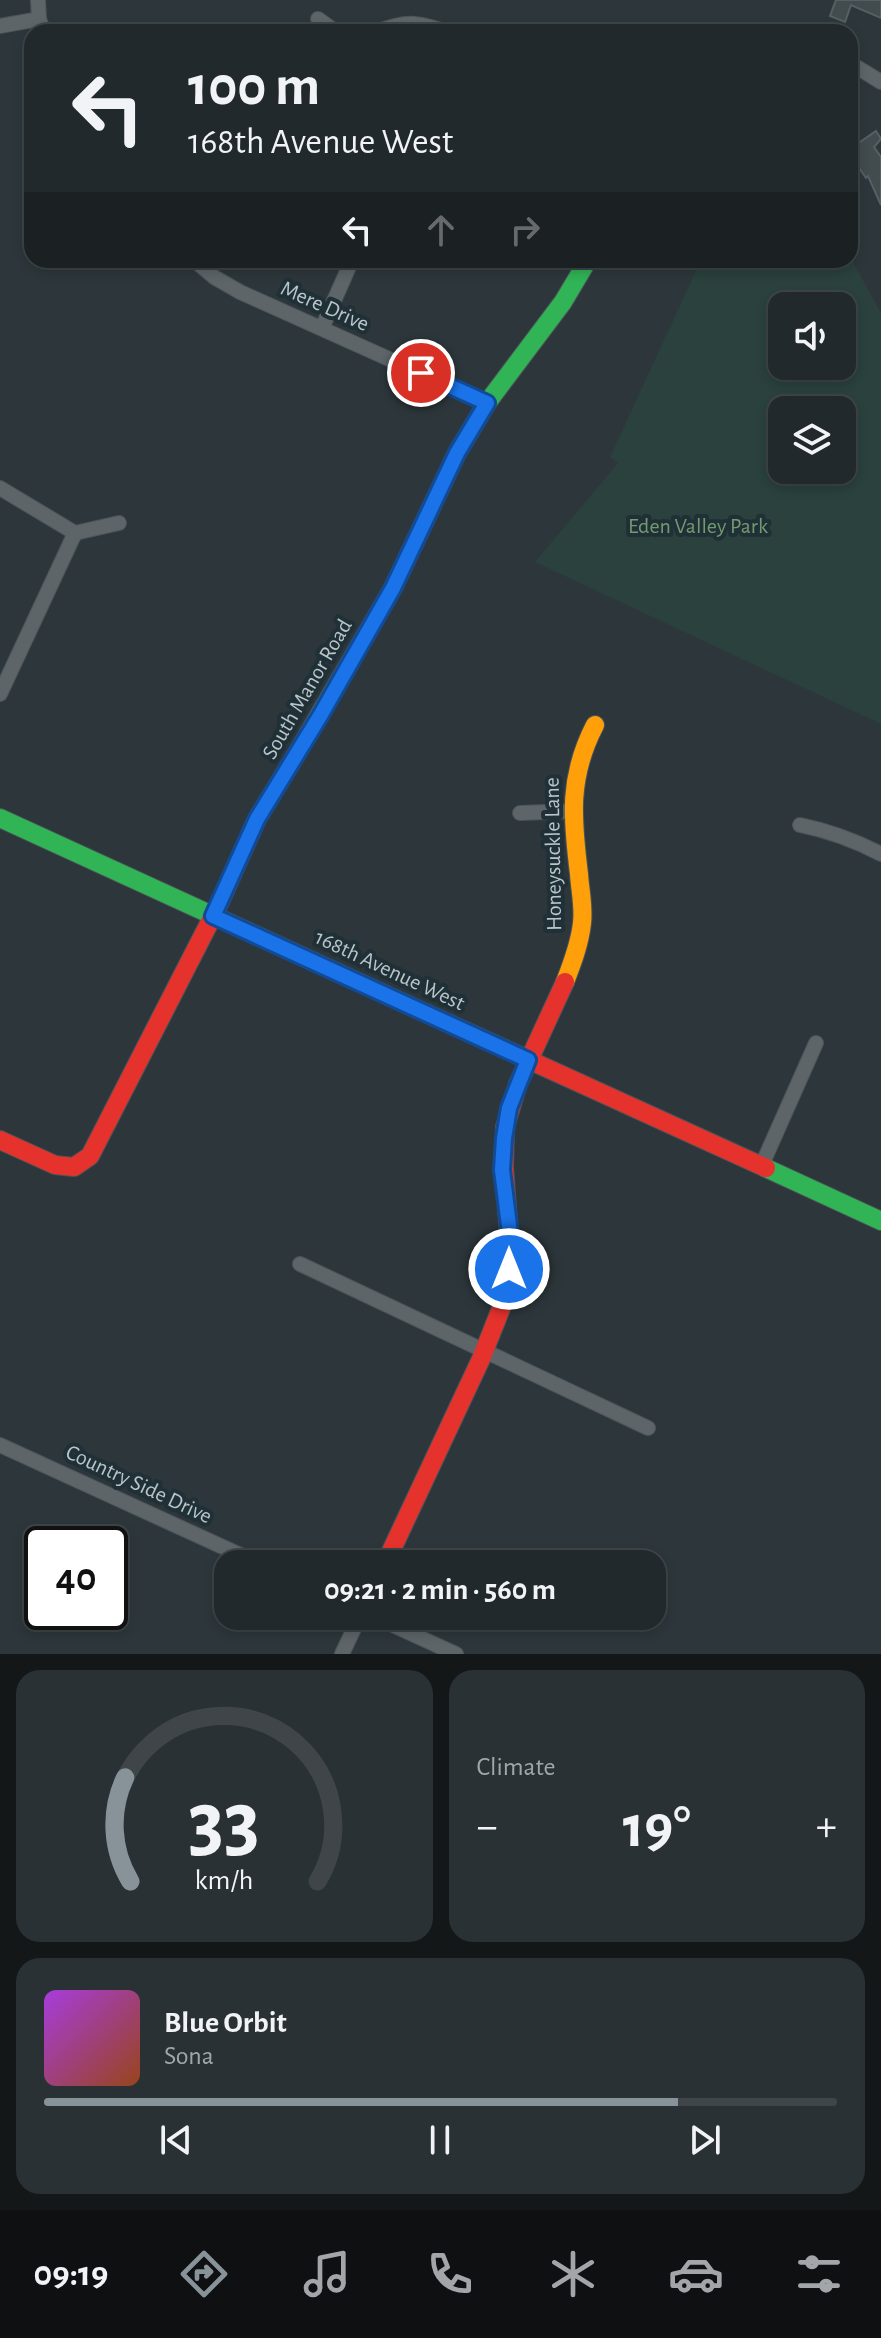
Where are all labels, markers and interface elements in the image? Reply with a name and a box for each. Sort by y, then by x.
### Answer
icon: left [56,56,160,160]
text: 100 m [188,59,320,115]
text: 168th Avenue West [188,124,453,160]
icon: left [335,208,379,252]
icon: ahead [419,208,463,252]
icon: right [503,208,547,252]
street label: Mere Drive [278,277,372,335]
map controls [768,292,856,484]
button: sound [768,292,856,380]
pin [387,339,455,407]
icon: arrive [399,351,443,395]
button: layers [768,396,856,484]
park label: Eden Valley Park [628,515,768,537]
street label: South Manor Road [258,615,356,763]
street label: Honeysuckle Lane [541,777,565,931]
street label: 168th Avenue West [312,926,468,1014]
position arrow [467,1227,551,1311]
street label: Country Side Drive [63,1441,215,1527]
speed limit sign: 40 [24,1526,128,1630]
text: 09:21 · 2 min · 560 m [324,1575,556,1605]
text: Climate [477,1754,555,1780]
text: 33 [188,1781,260,1865]
text: 19° [623,1798,691,1858]
text: − [477,1805,498,1849]
text: + [816,1805,837,1849]
text: km/h [195,1866,254,1895]
text: Blue Orbit [164,2008,287,2038]
text: Sona [164,2043,214,2069]
icon: previous [154,2118,198,2162]
icon: pause [418,2118,462,2162]
icon: next [683,2118,727,2162]
icon: directions [176,2246,232,2302]
icon: music [299,2246,355,2302]
icon: phone [422,2246,478,2302]
icon: climate [545,2246,601,2302]
icon: car [668,2246,724,2302]
icon: filters [791,2246,847,2302]
text: 09:19 [34,2256,108,2292]

